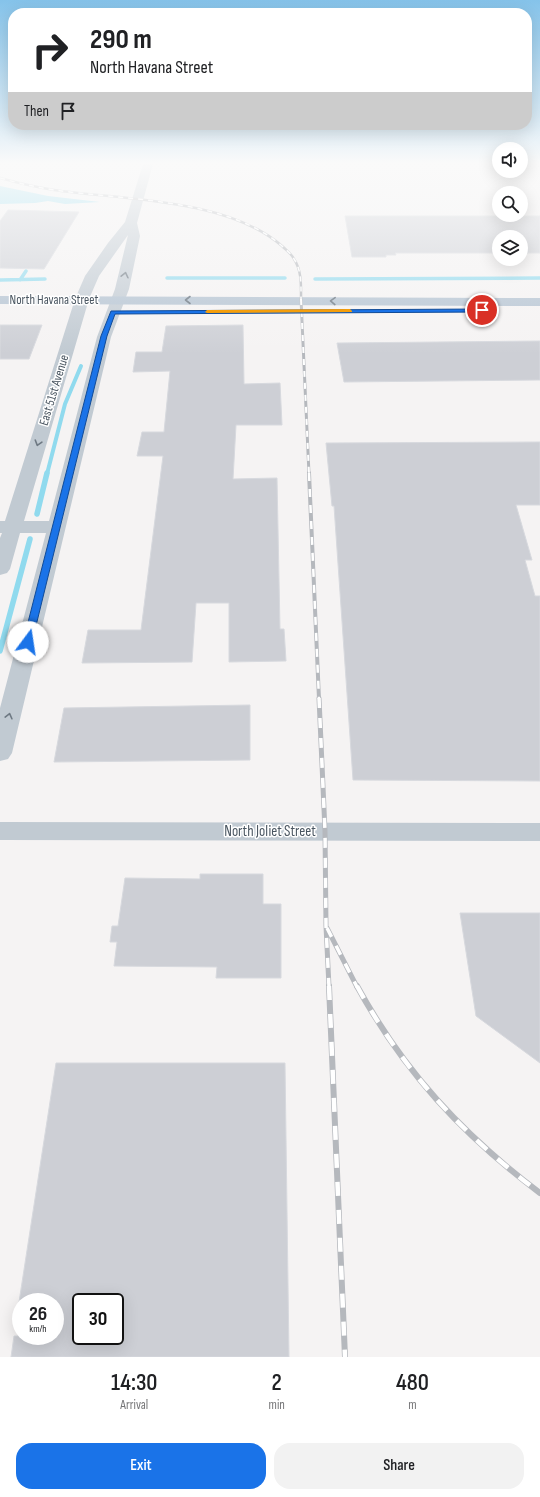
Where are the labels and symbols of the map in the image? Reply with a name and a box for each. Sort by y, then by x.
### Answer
one-way arrow [121,272,129,278]
street label: North Havana Street [10,292,98,308]
pin [465,293,499,327]
one-way arrow [185,295,191,304]
one-way arrow [330,296,336,305]
street label: East 51st Avenue [36,353,72,427]
one-way arrow [34,439,43,446]
position arrow [7,621,49,663]
one-way arrow [5,712,13,719]
street label: North Joliet Street [224,822,316,841]
speed limit sign: 30 [72,1293,124,1345]

